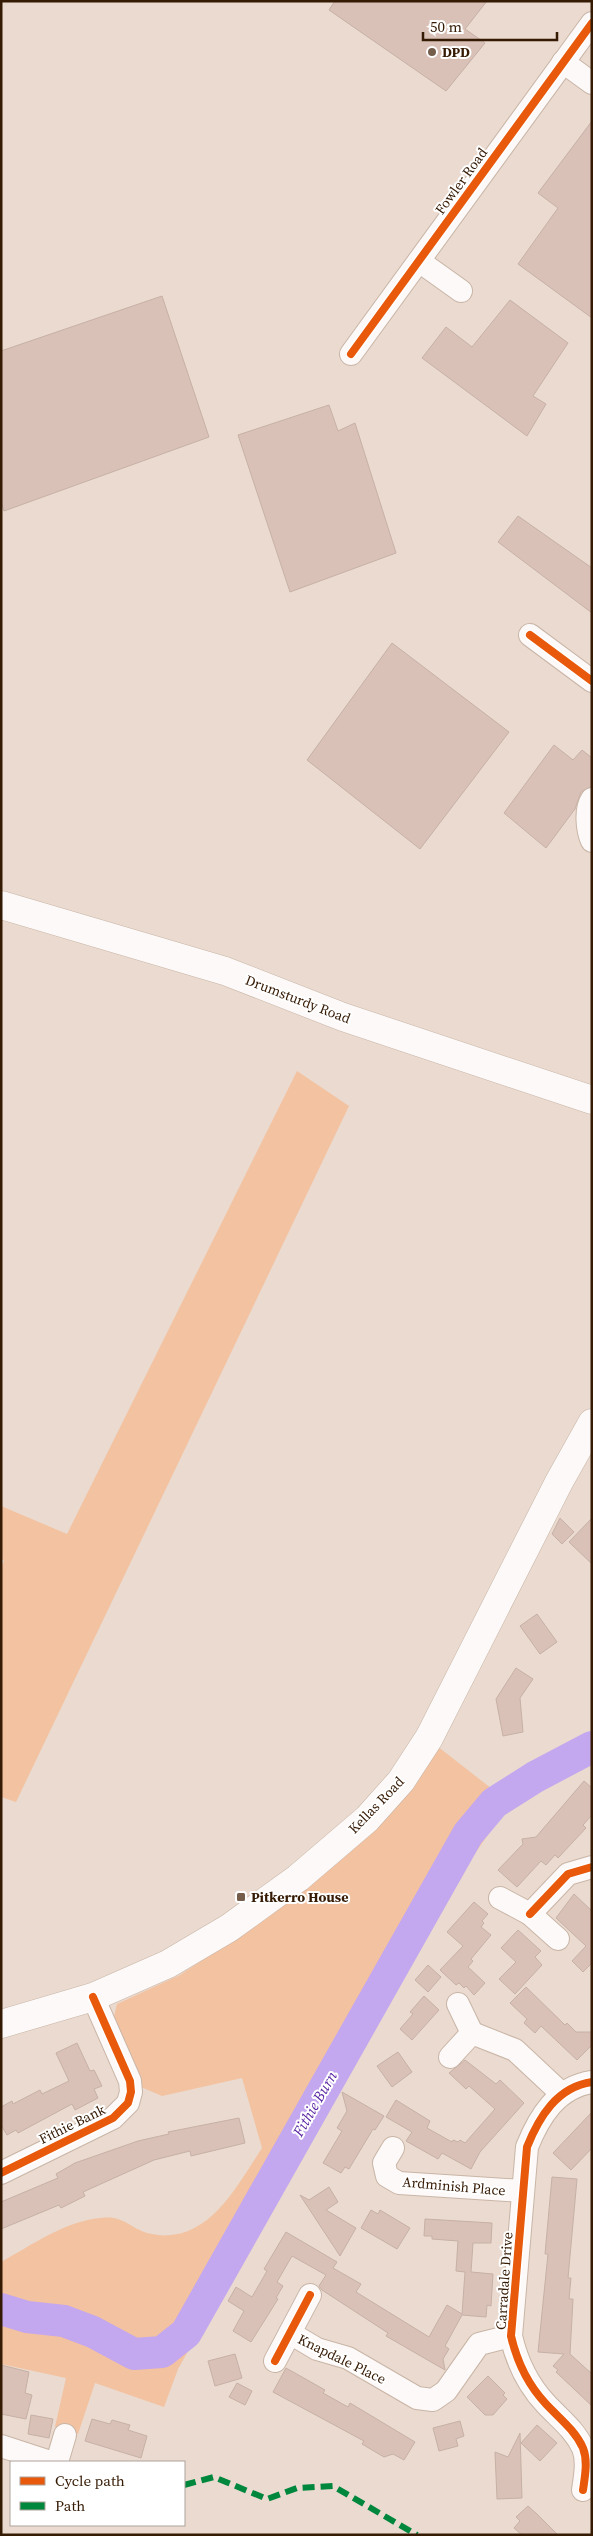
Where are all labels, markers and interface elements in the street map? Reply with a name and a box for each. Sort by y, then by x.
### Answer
scale bar [423,10,557,42]
text: 50 m [430,16,462,37]
place label: DPD [442,42,470,62]
marker: DPD [426,46,438,58]
street label: Fowler Road [430,144,492,218]
street label: Drumsturdy Road [243,970,354,1028]
street label: Kellas Road [344,1772,408,1838]
place label: Pitkerro House [251,1887,349,1907]
marker: Pitkerro House [235,1891,247,1903]
water label: Fithie Burn [287,2067,342,2141]
street label: Fithie Bank [35,2099,109,2149]
street label: Ardminish Place [402,2172,506,2200]
street label: Carradale Drive [491,2231,517,2331]
street label: Knapdale Place [295,2329,389,2389]
legend [10,2461,185,2526]
text: Cycle path [55,2470,125,2491]
text: Path [55,2495,85,2516]

